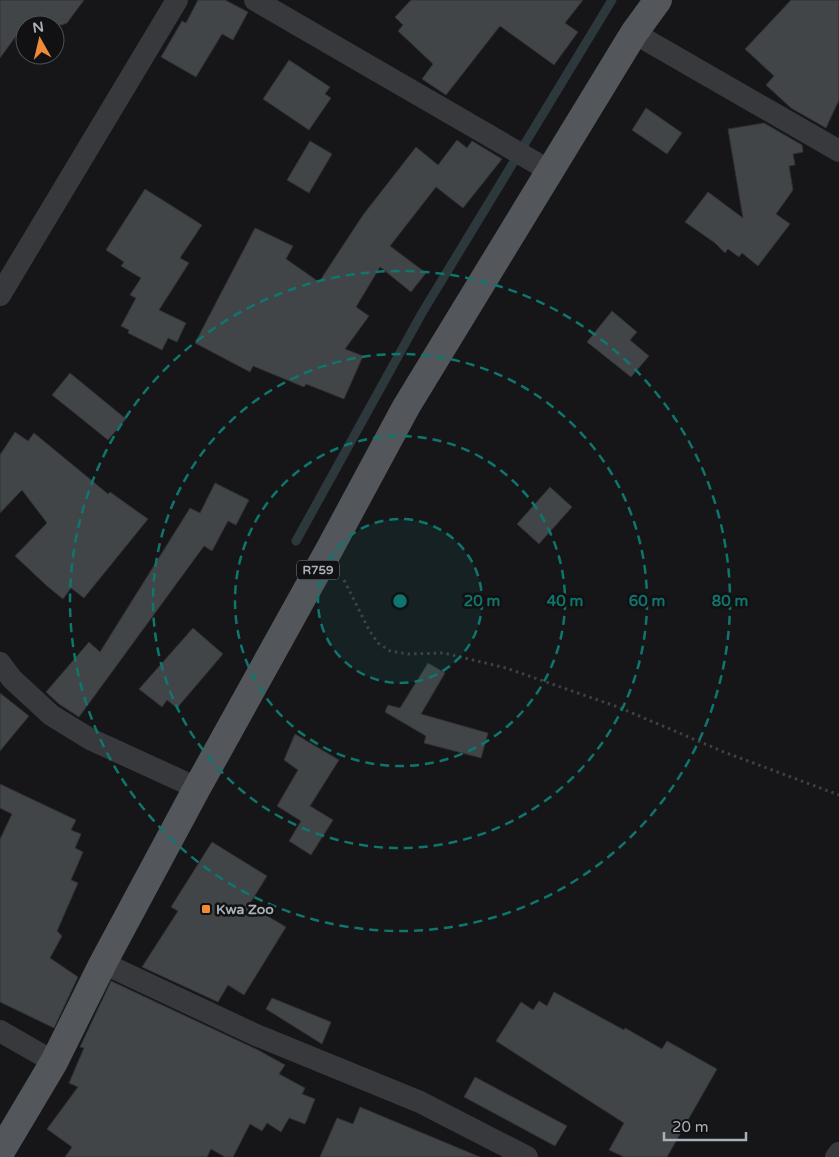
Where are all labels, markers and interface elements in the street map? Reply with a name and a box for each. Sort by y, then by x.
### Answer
north arrow [15,15,65,65]
text: N [32,18,45,37]
road number: R759 [297,560,339,580]
centre of rings [391,592,409,610]
text: 20 m [464,592,500,610]
text: 40 m [547,592,583,610]
text: 60 m [629,592,665,610]
text: 80 m [712,592,748,610]
place label: Kwa Zoo [216,901,274,918]
marker: Kwa Zoo [200,903,212,915]
scale bar [664,1110,746,1142]
text: 20 m [672,1118,709,1136]

